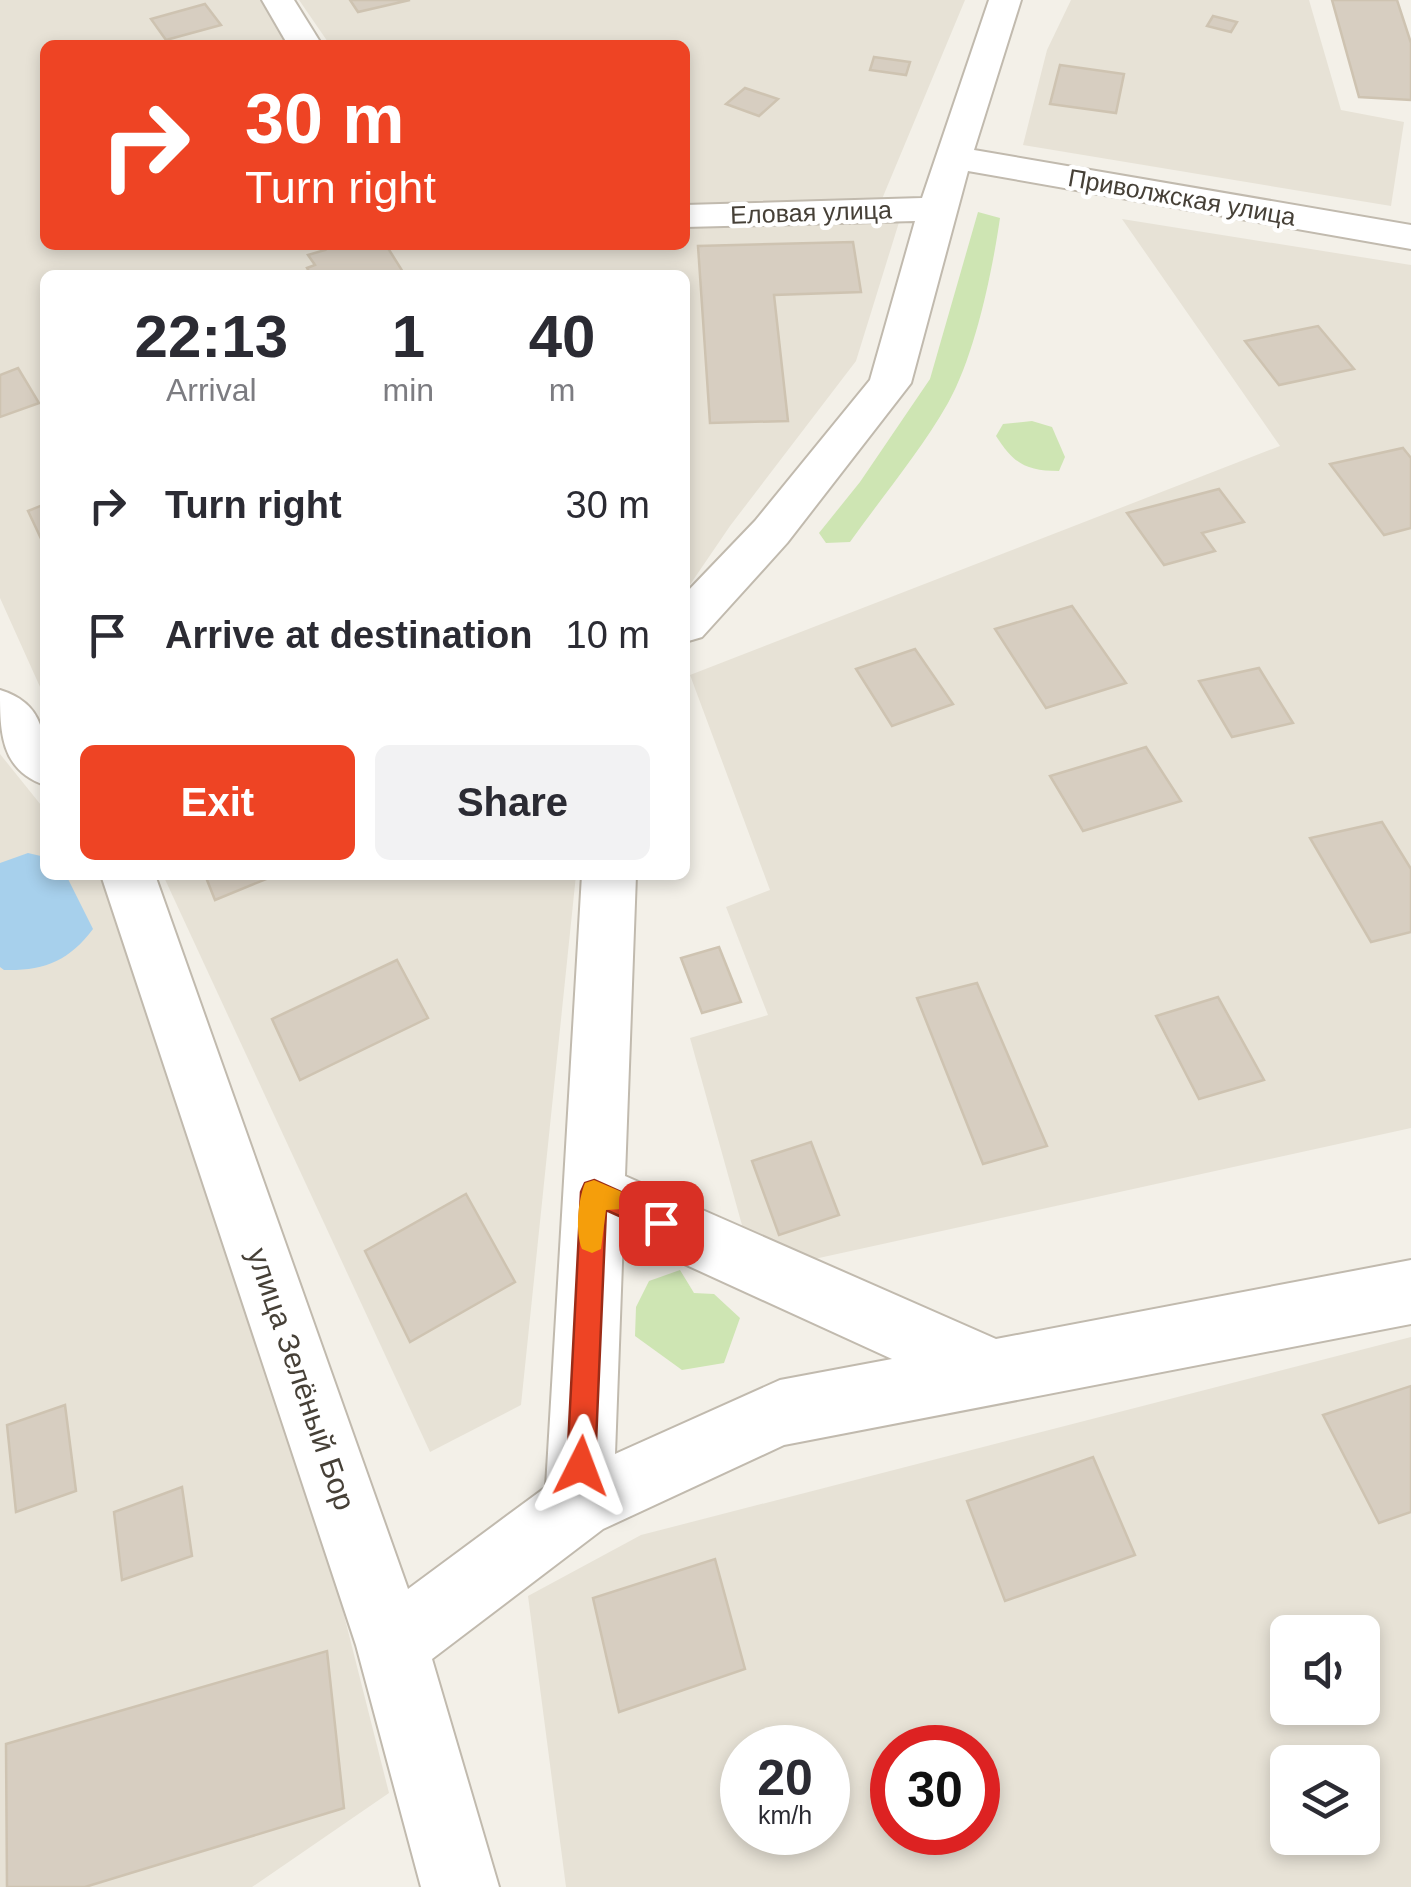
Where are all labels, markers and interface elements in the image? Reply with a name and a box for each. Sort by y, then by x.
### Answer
icon: right [80,80,210,210]
text: 30 m [245,80,405,158]
text: Turn right [245,162,436,213]
street label: Приволжская улица [1066,163,1298,231]
street label: Еловая улица [730,195,892,229]
text: 22:13 [135,303,288,370]
text: 1 [392,303,425,370]
text: 40 [529,303,595,370]
text: Arrival [166,372,257,408]
text: min [383,372,434,408]
text: m [549,372,575,408]
icon: right [80,478,135,533]
text: Turn right [165,484,342,526]
text: 30 m [566,484,650,526]
icon: arrive [80,608,135,663]
text: Arrive at destination [165,614,532,656]
text: 10 m [566,614,650,656]
button: Exit [80,745,355,860]
button: Share [375,745,650,860]
pin [619,1181,704,1266]
icon: arrive [634,1196,689,1251]
street label: улица Зелёный Бор [241,1243,362,1514]
position arrow [529,1414,633,1518]
map controls [1270,1615,1380,1855]
button: sound [1270,1615,1380,1725]
speed limit sign: 30 [870,1725,1000,1855]
button: layers [1270,1745,1380,1855]
text: 20 [757,1750,813,1806]
text: km/h [758,1801,812,1829]

